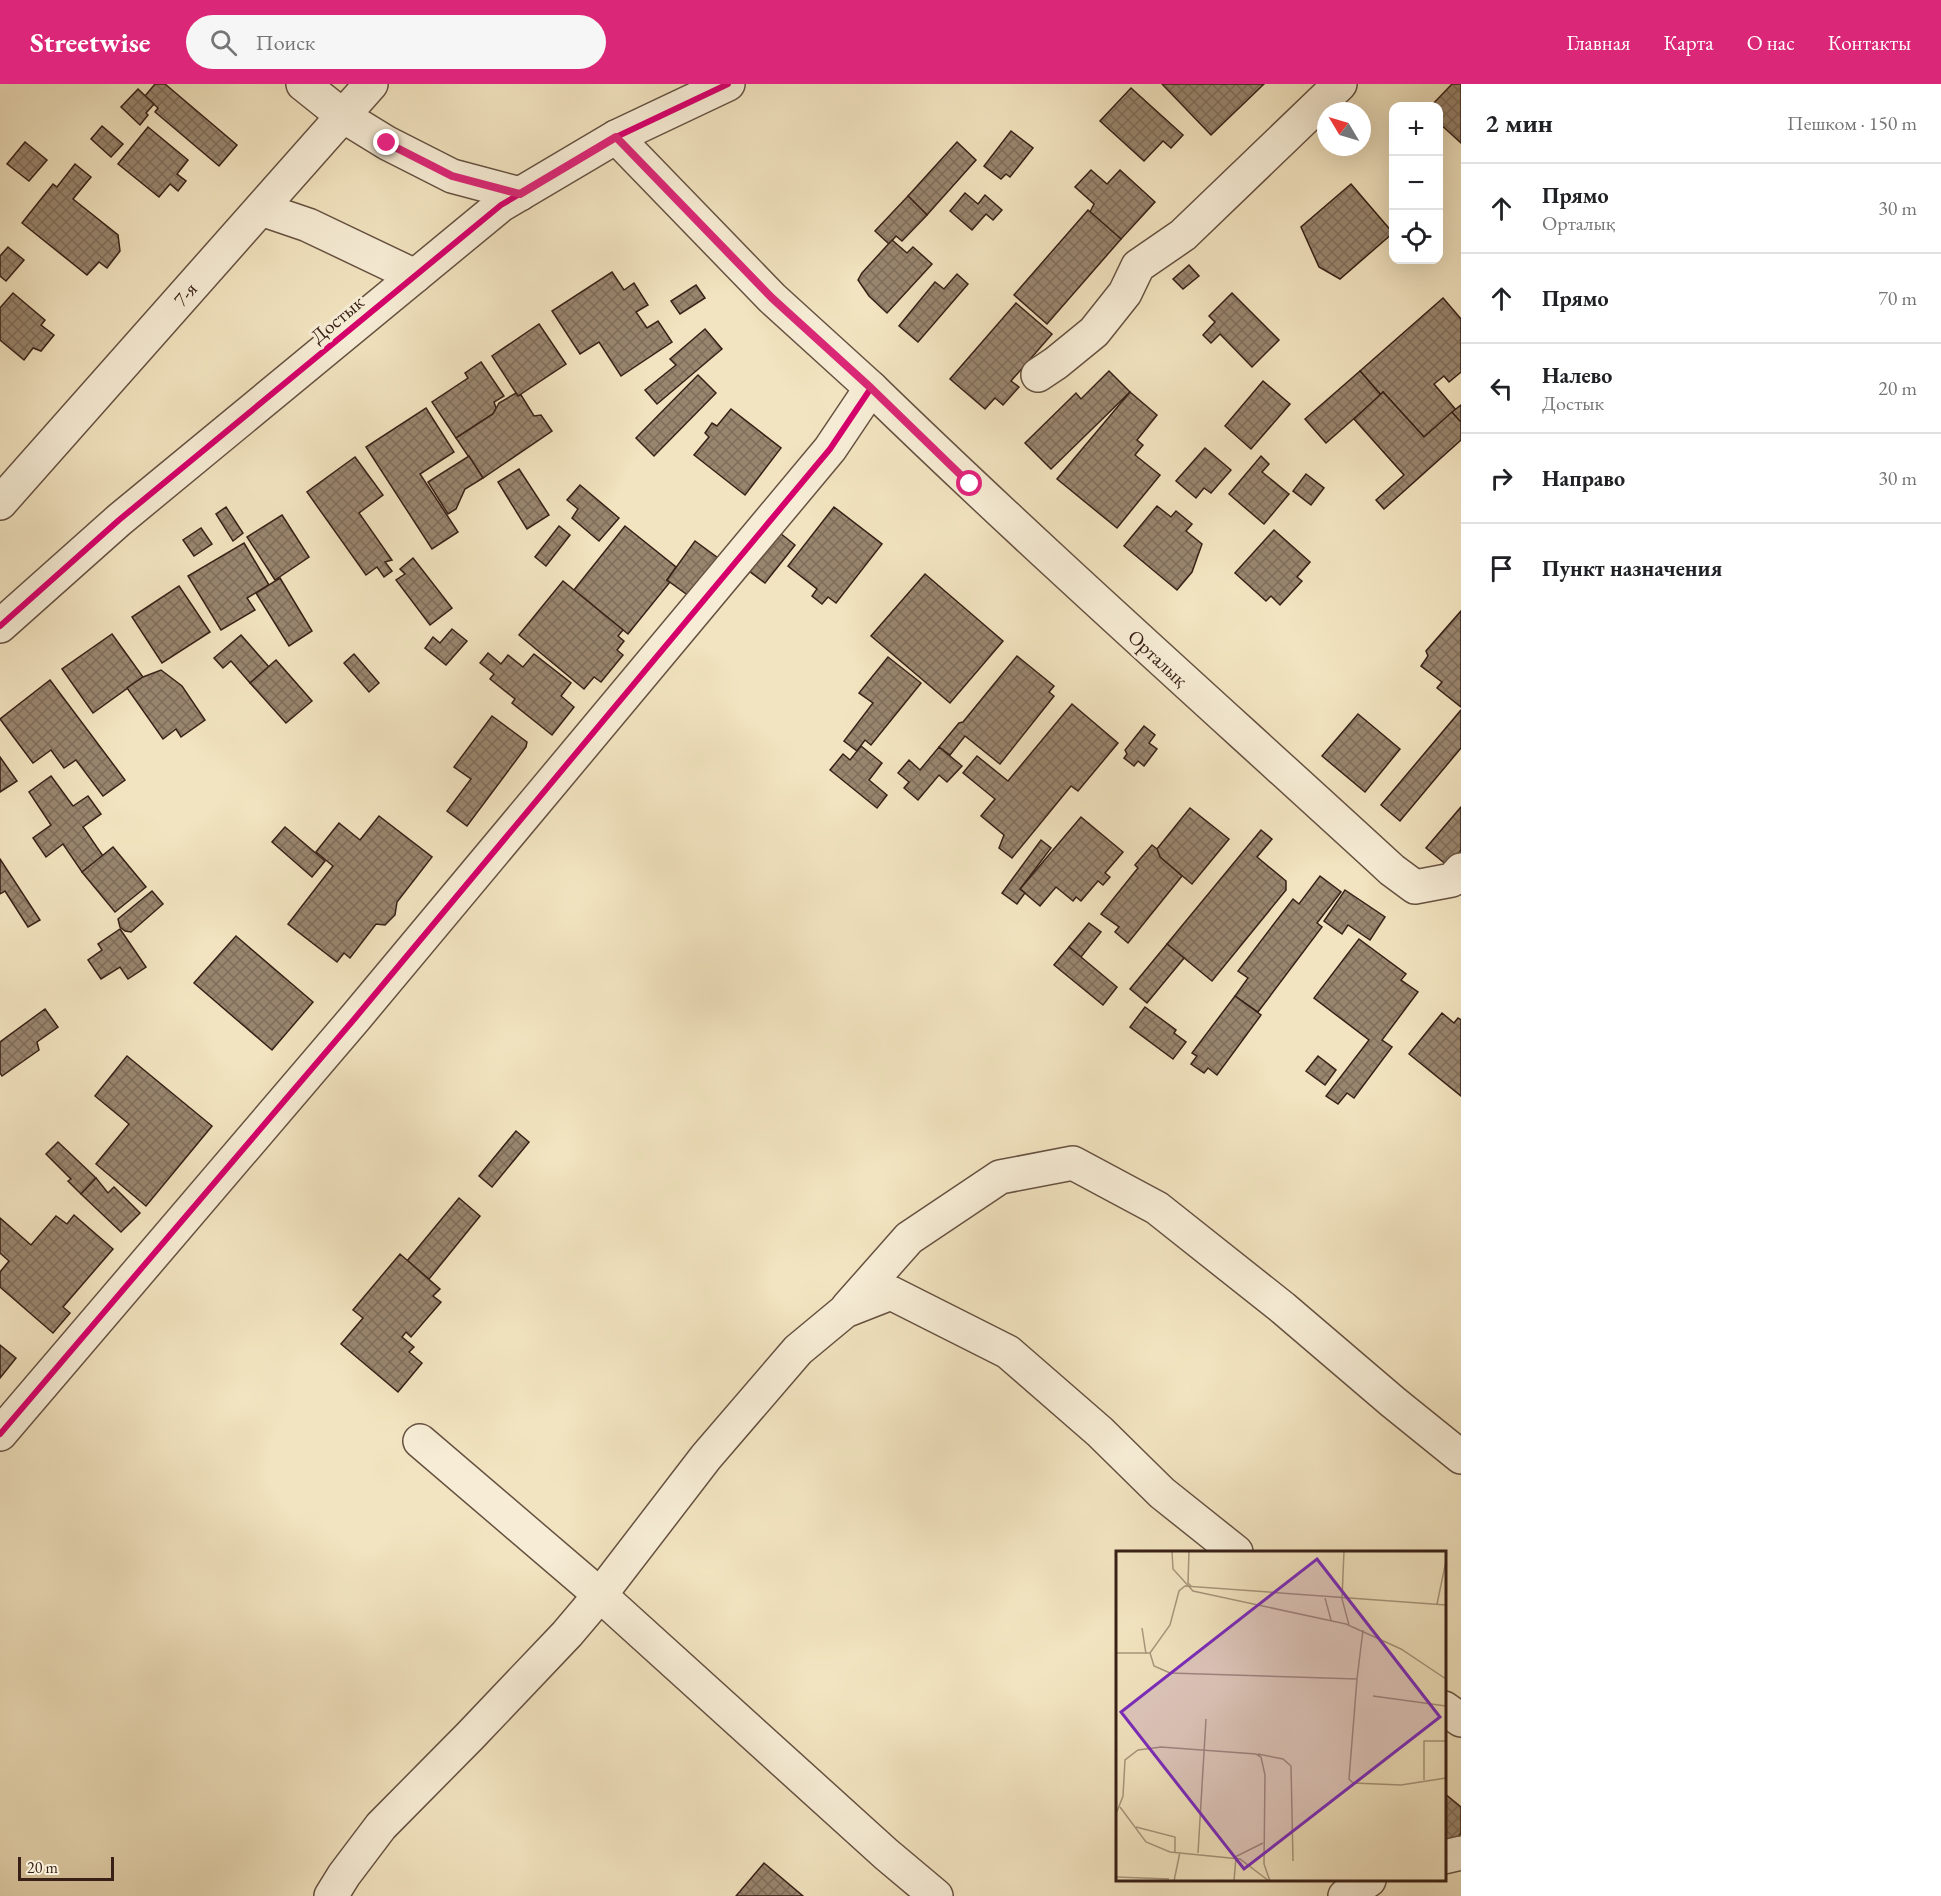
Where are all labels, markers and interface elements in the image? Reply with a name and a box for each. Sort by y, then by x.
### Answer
search box [186,15,606,69]
text: Streetwise [30,24,150,60]
icon: search [207,26,240,59]
text: Поиск [255,28,315,57]
text: Главная [1566,29,1630,56]
text: Карта [1663,29,1714,56]
text: О нас [1747,29,1795,56]
text: Контакты [1828,29,1911,56]
north arrow [1317,102,1371,156]
map controls [1389,102,1443,264]
button: + [1389,102,1443,156]
text: 2 мин [1485,106,1553,140]
text: Пешком · 150 m [1787,110,1917,136]
route end [373,129,399,155]
button: − [1389,156,1443,210]
text: Прямо [1542,181,1609,210]
icon: ahead [1485,192,1518,225]
text: 30 m [1878,195,1917,221]
button: locate [1389,210,1443,264]
text: Орталық [1542,210,1615,236]
street label: 7-я [167,276,203,312]
icon: ahead [1485,282,1518,315]
text: Прямо [1542,284,1609,313]
text: 70 m [1878,285,1917,311]
street label: Достык [305,289,369,349]
text: Налево [1542,361,1612,390]
icon: left [1485,372,1518,405]
text: 20 m [1878,375,1917,401]
text: Достык [1542,390,1604,416]
icon: right [1485,462,1518,495]
text: Направо [1542,464,1625,493]
text: 30 m [1878,465,1917,491]
route start [956,470,982,496]
icon: arrive [1485,552,1518,585]
text: Пункт назначения [1542,554,1722,583]
street label: Орталық [1122,624,1194,693]
inset map [1116,1551,1446,1881]
scale bar [18,1854,114,1882]
text: 20 m [27,1857,58,1878]

